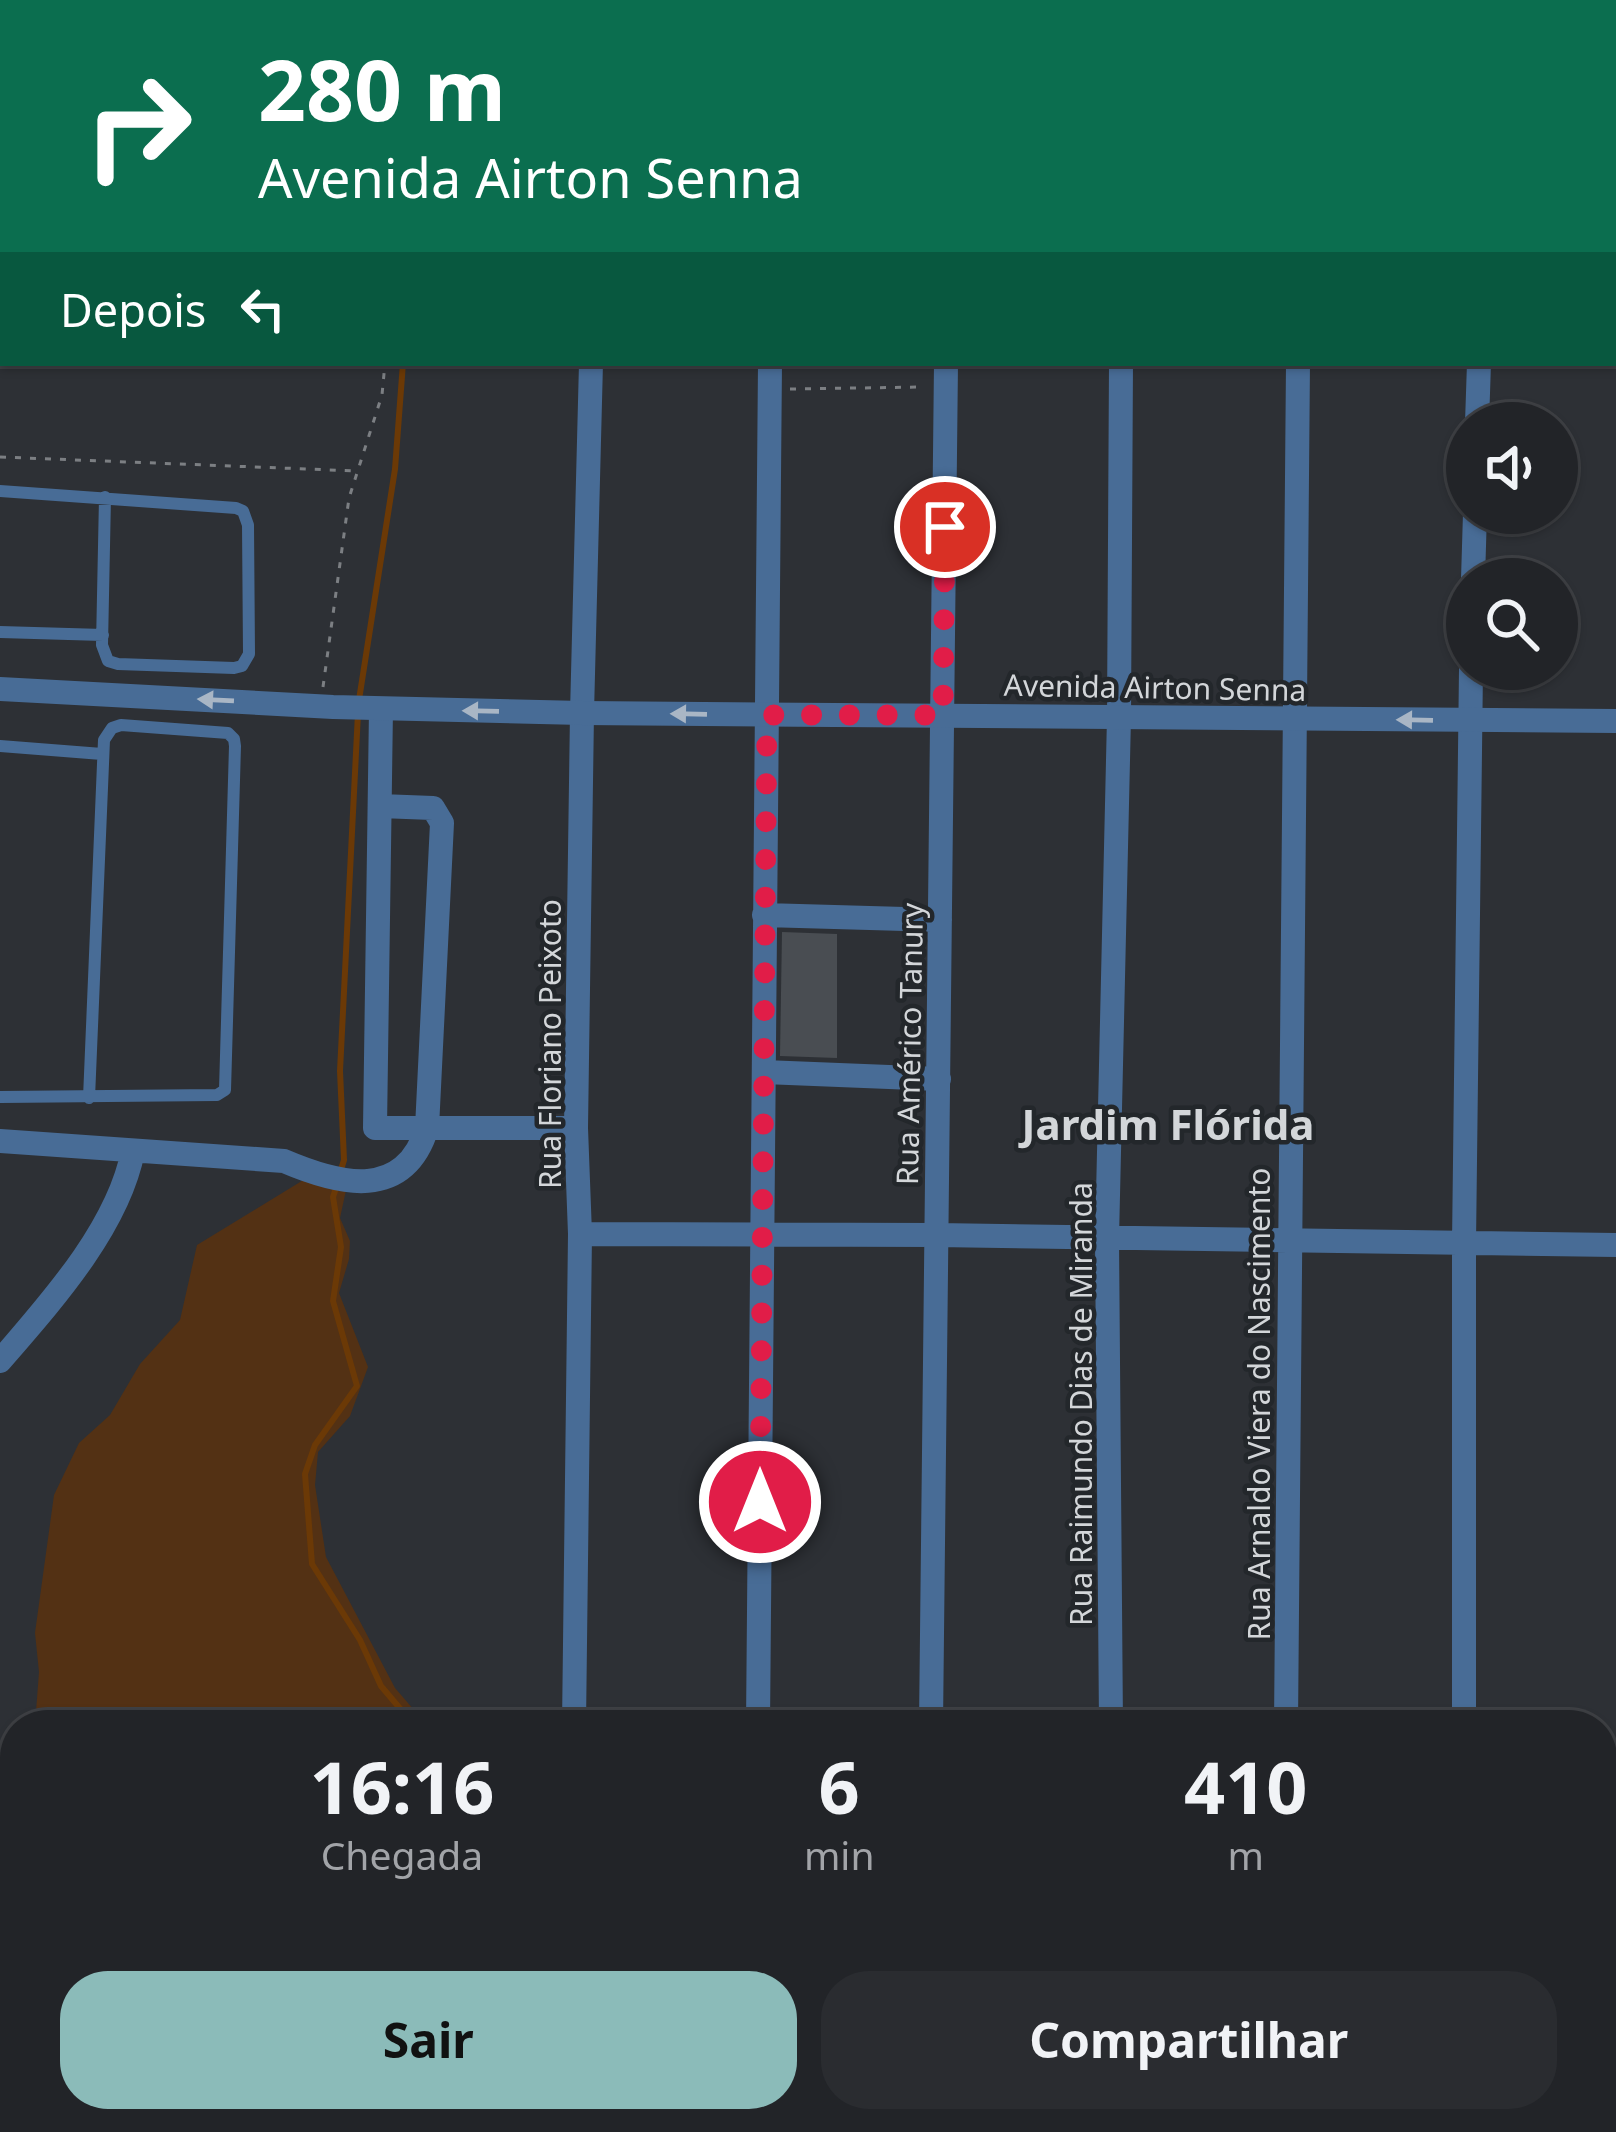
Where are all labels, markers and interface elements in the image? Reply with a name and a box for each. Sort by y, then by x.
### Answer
text: 280 m [258,31,506,146]
icon: right [60,48,216,204]
text: Avenida Airton Senna [258,140,803,214]
icon: left [230,276,296,342]
text: Depois [60,279,206,340]
map controls [1446,402,1578,690]
button: sound [1446,402,1578,534]
pin [894,476,996,578]
icon: arrive [912,494,978,560]
button: search [1446,558,1578,690]
street label: Avenida Airton Senna [1003,664,1307,710]
one-way arrow [197,691,234,710]
one-way arrow [461,701,499,720]
one-way arrow [669,704,707,724]
one-way arrow [1395,710,1433,730]
street label: Rua Floriano Peixoto [529,899,570,1189]
street label: Rua Américo Tanury [886,902,932,1186]
district label: Jardim Flórida [1018,1095,1314,1152]
street label: Rua Arnaldo Viera do Nascimento [1238,1167,1279,1641]
street label: Rua Raimundo Dias de Miranda [1060,1182,1101,1626]
position arrow [697,1439,823,1565]
text: 16:16 [309,1737,494,1835]
text: 6 [819,1737,860,1835]
text: 410 [1184,1737,1308,1835]
text: Chegada [321,1828,483,1881]
text: min [804,1828,875,1881]
text: m [1228,1828,1264,1881]
button: Sair [60,1971,797,2109]
button: Compartilhar [821,1971,1557,2109]

